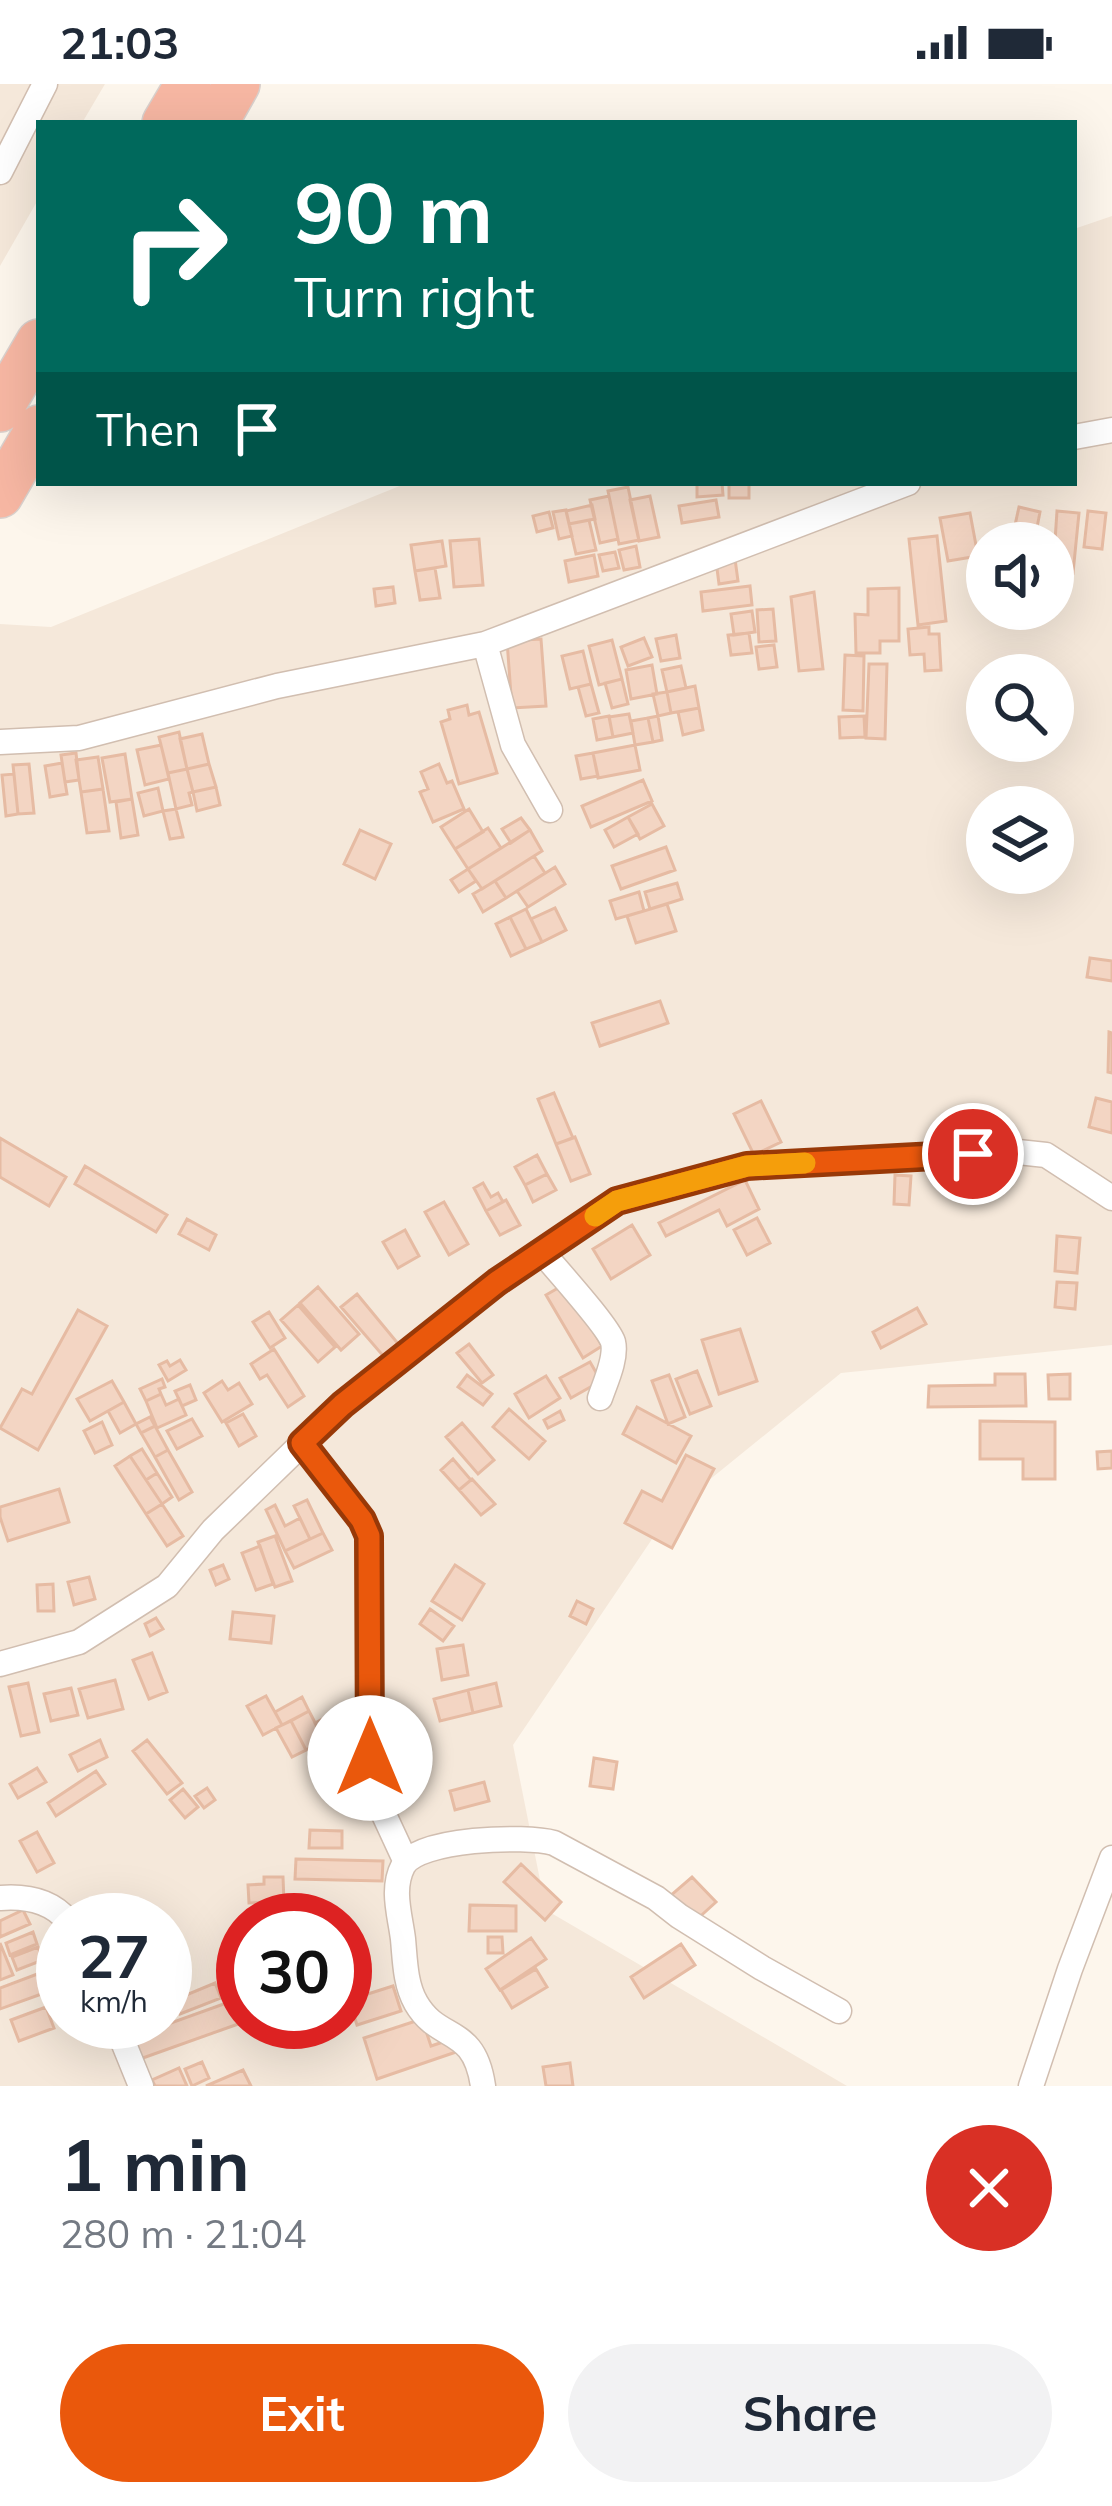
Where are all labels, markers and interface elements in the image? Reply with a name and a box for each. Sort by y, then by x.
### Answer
text: 21:03 [60,14,179,70]
text: 90 m [294,159,493,264]
icon: right [96,168,252,324]
text: Turn right [294,263,535,331]
icon: arrive [224,396,290,462]
text: Then [96,401,200,457]
map controls [966,522,1074,894]
button: sound [966,522,1074,630]
button: search [966,654,1074,762]
button: layers [966,786,1074,894]
pin [922,1103,1024,1205]
icon: arrive [940,1121,1006,1187]
position arrow [307,1695,433,1821]
speed limit sign: 30 [216,1893,372,2049]
text: 27 [78,1918,150,1993]
text: km/h [80,1982,148,2020]
text: 1 min [60,2119,250,2209]
button: close [926,2125,1052,2251]
text: 280 m · 21:04 [60,2209,306,2258]
button: Exit [60,2344,544,2482]
button: Share [568,2344,1052,2482]

